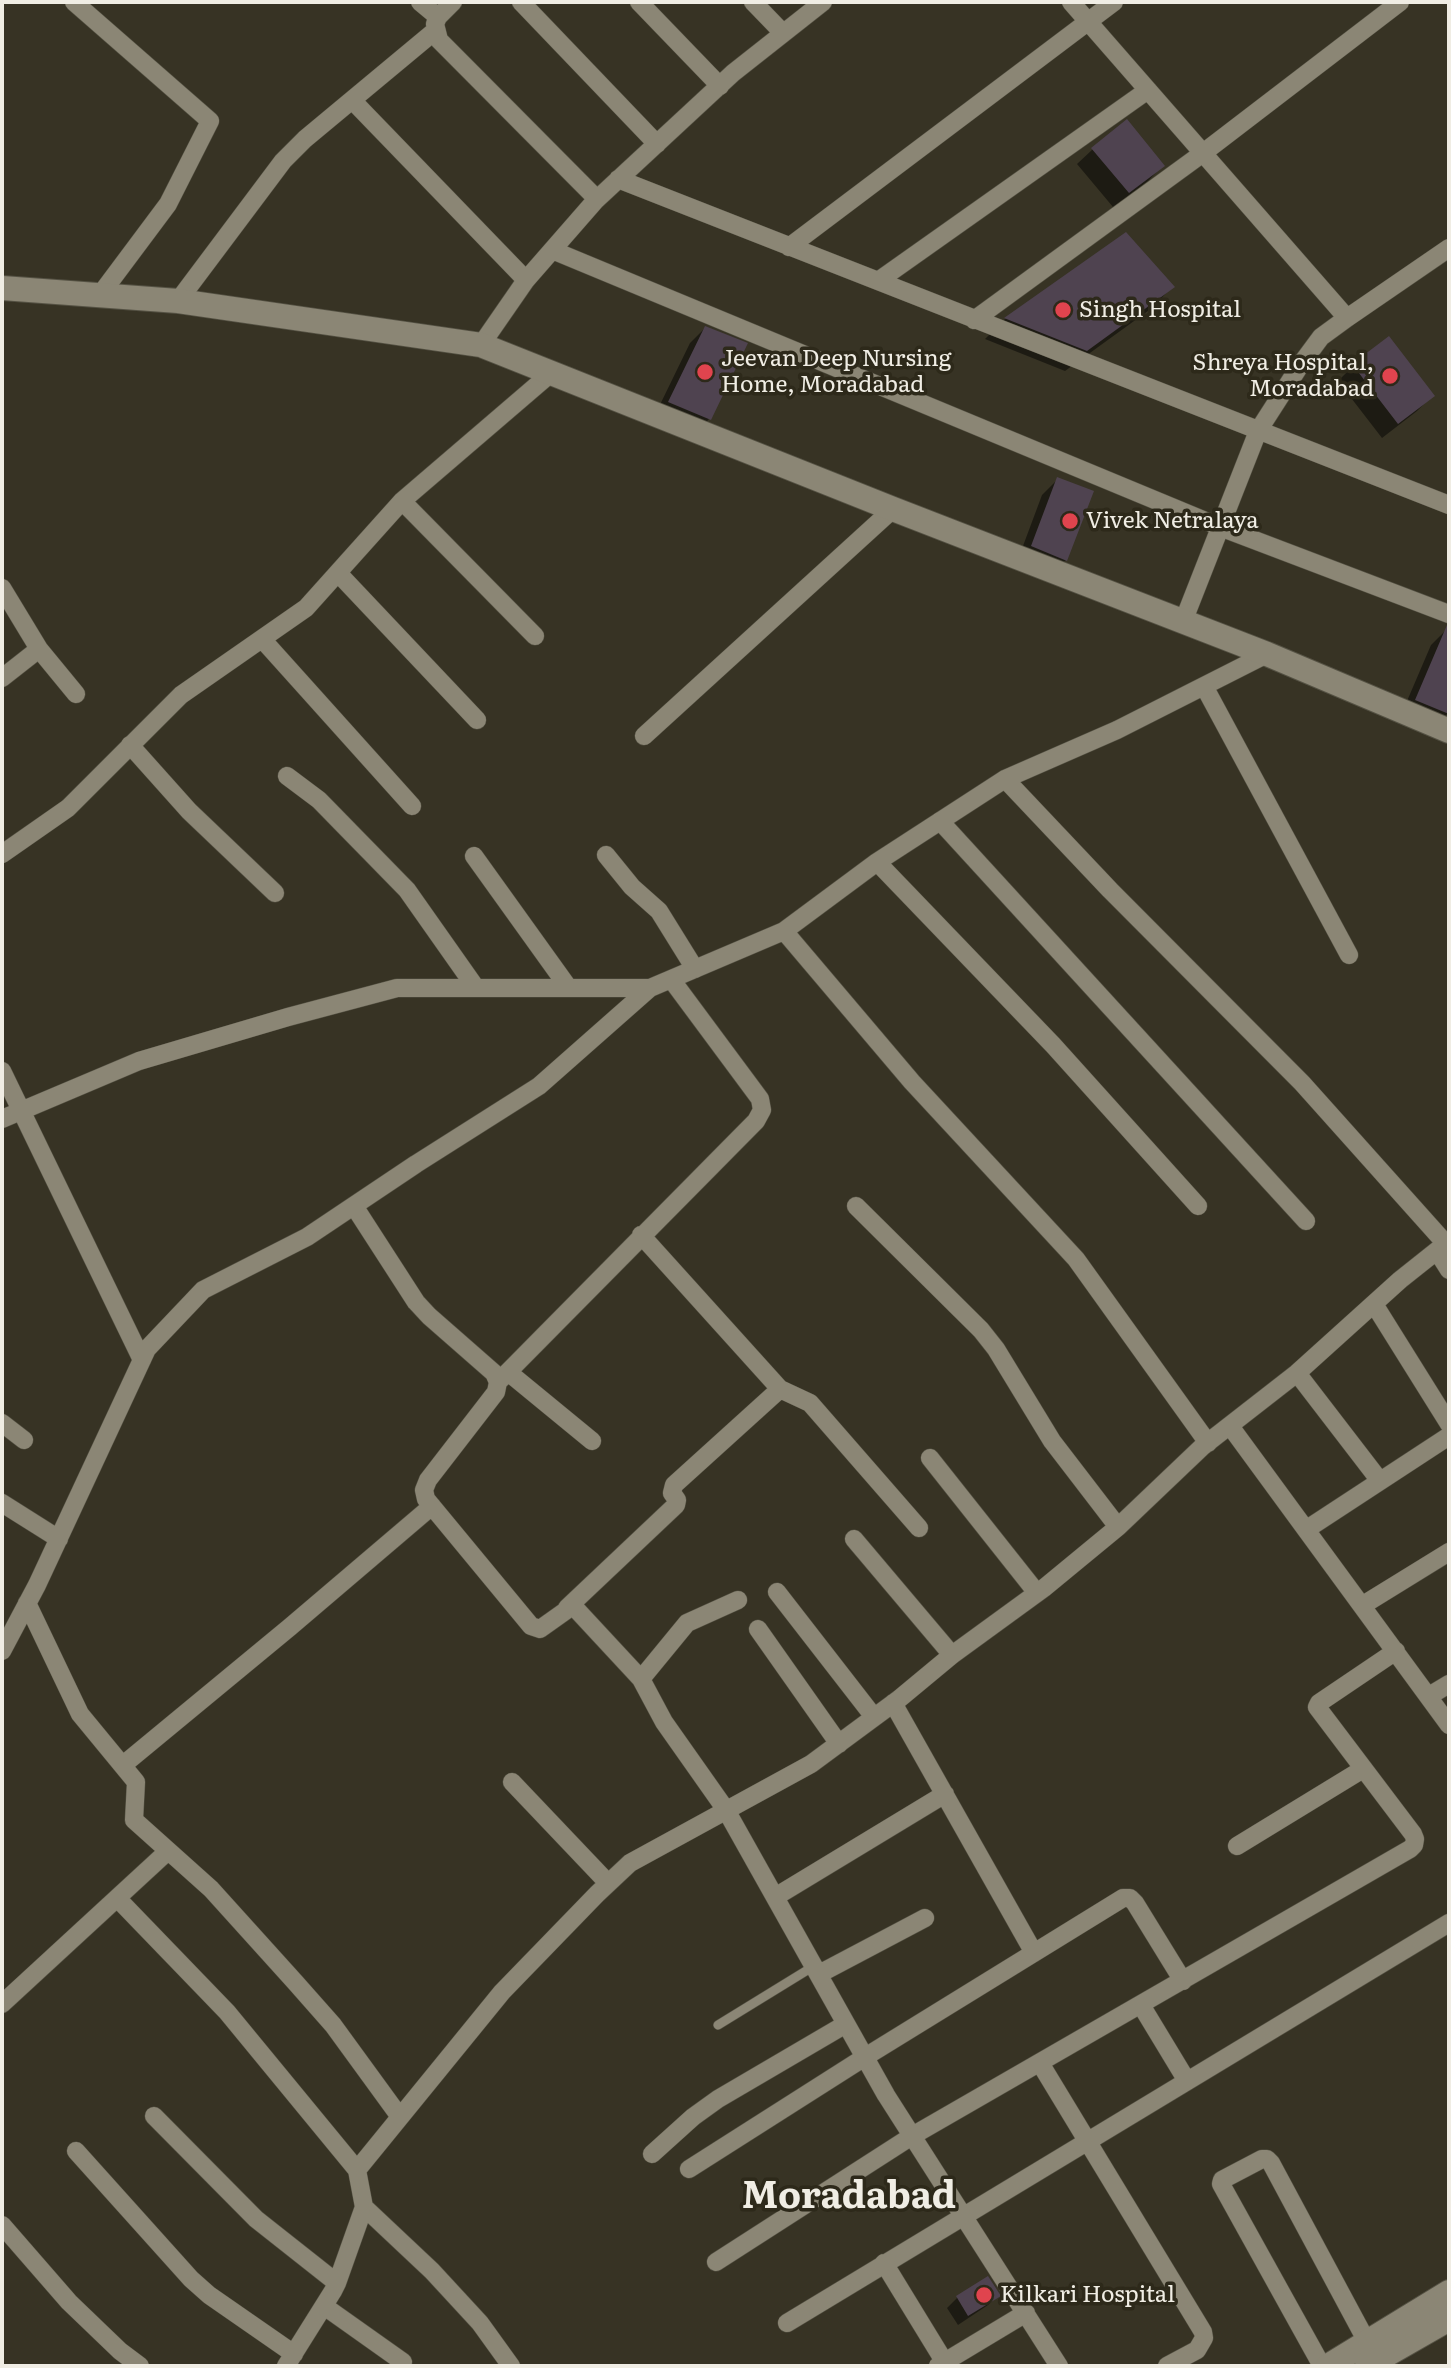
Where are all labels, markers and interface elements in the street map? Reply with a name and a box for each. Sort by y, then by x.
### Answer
place label: Singh Hospital [1079,296,1241,324]
marker: Singh Hospital [1053,300,1073,320]
place label: Jeevan Deep Nursing Home, Moradabad [721,345,952,399]
place label: Shreya Hospital, Moradabad [1193,349,1374,403]
marker: Jeevan Deep Nursing Home, Moradabad [695,362,715,382]
marker: Shreya Hospital, Moradabad [1380,366,1400,386]
place label: Vivek Netralaya [1086,507,1259,535]
marker: Vivek Netralaya [1060,511,1080,531]
district label: Moradabad [742,2175,956,2219]
place label: Kilkari Hospital [1000,2281,1175,2309]
marker: Kilkari Hospital [974,2285,994,2305]

